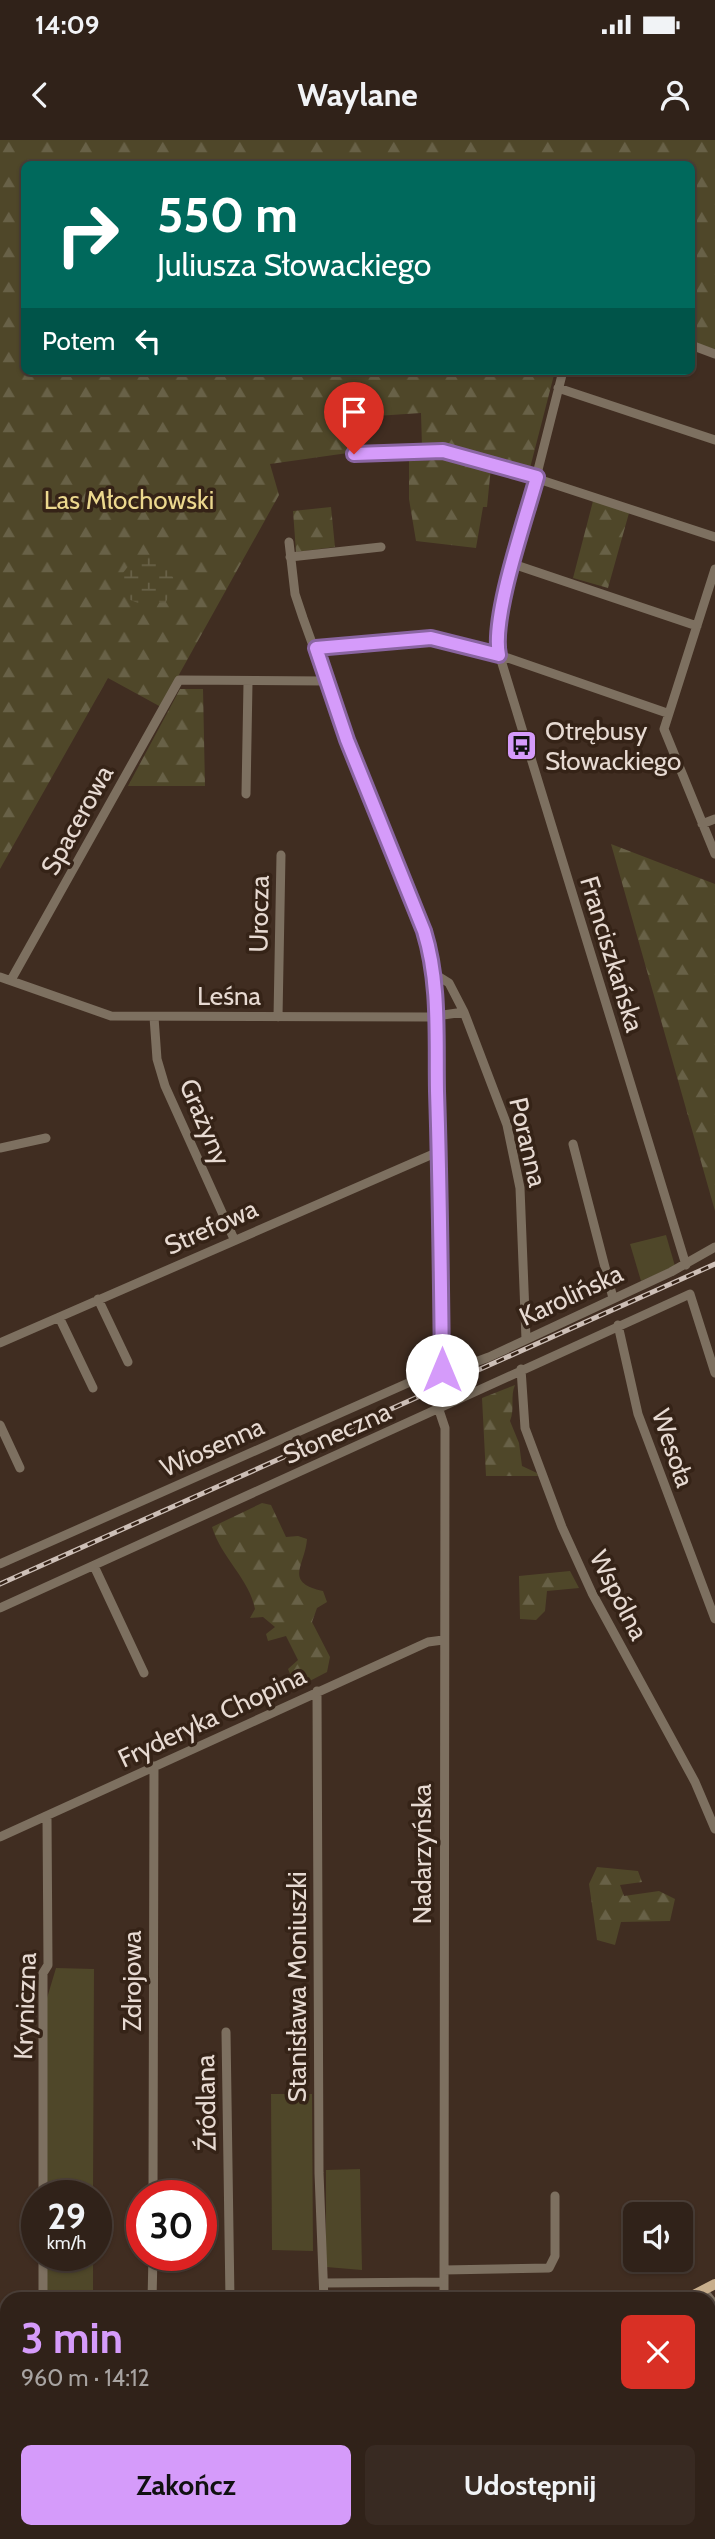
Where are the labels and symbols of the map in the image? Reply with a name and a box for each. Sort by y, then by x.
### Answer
pin [324,382,384,454]
park label: Las Młochowski [44,484,214,516]
place label: Otrębusy Słowackiego [545,715,681,777]
bus stop icon: Otrębusy Słowackiego [505,729,539,763]
street label: Spacerowa [34,759,120,880]
street label: Franciszkańska [573,872,651,1036]
street label: Urocza [242,875,276,953]
street label: Leśna [197,980,261,1012]
street label: Grażyny [173,1074,237,1170]
street label: Poranna [502,1094,554,1190]
street label: Strefowa [160,1192,263,1262]
street label: Karolińska [514,1257,628,1333]
position arrow [405,1333,479,1407]
street label: Słoneczna [278,1395,396,1471]
street label: Wesoła [645,1405,701,1492]
street label: Wiosenna [155,1410,269,1484]
street label: Wspólna [583,1545,655,1646]
street label: Fryderyka Chopina [113,1659,312,1775]
street label: Nadarzyńska [406,1783,438,1924]
street label: Stanisława Moniuszki [281,1871,313,2103]
street label: Zdrojowa [116,1930,148,2032]
street label: Kryniczna [7,1951,43,2060]
street label: Źródlana [189,2054,223,2152]
speed limit sign: 30 [126,2180,217,2271]

